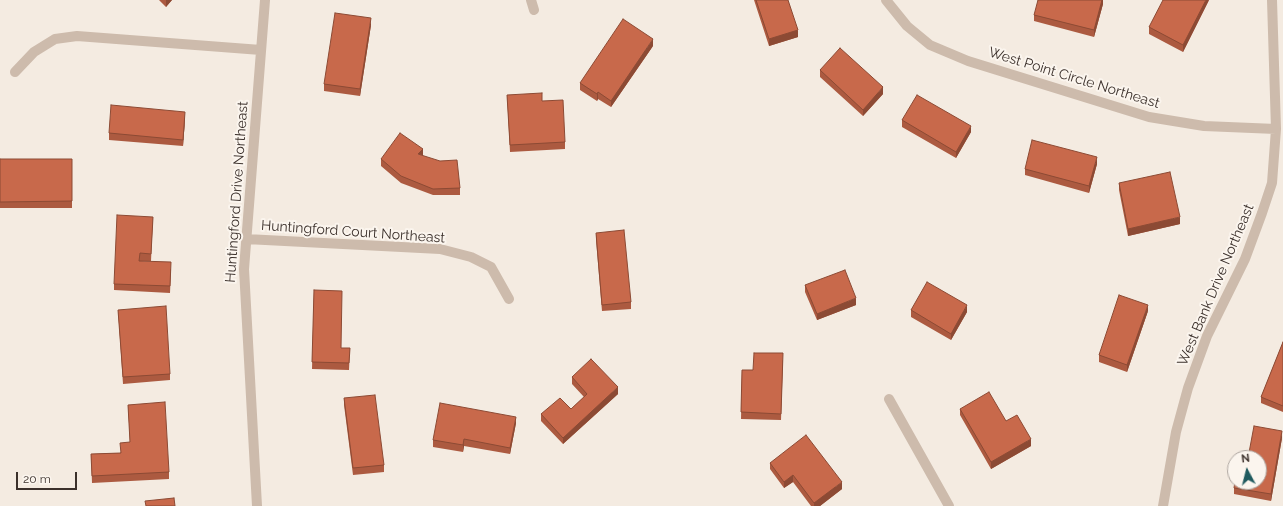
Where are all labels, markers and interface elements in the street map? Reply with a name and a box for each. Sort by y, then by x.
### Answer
street label: West Point Circle Northeast [986,44,1162,112]
street label: Huntingford Drive Northeast [222,101,252,283]
street label: West Bank Drive Northeast [1174,202,1258,368]
street label: Huntingford Court Northeast [260,217,446,247]
north arrow [1227,450,1267,490]
text: N [1241,452,1251,466]
scale bar [18,464,79,490]
text: 20 m [23,472,51,486]

